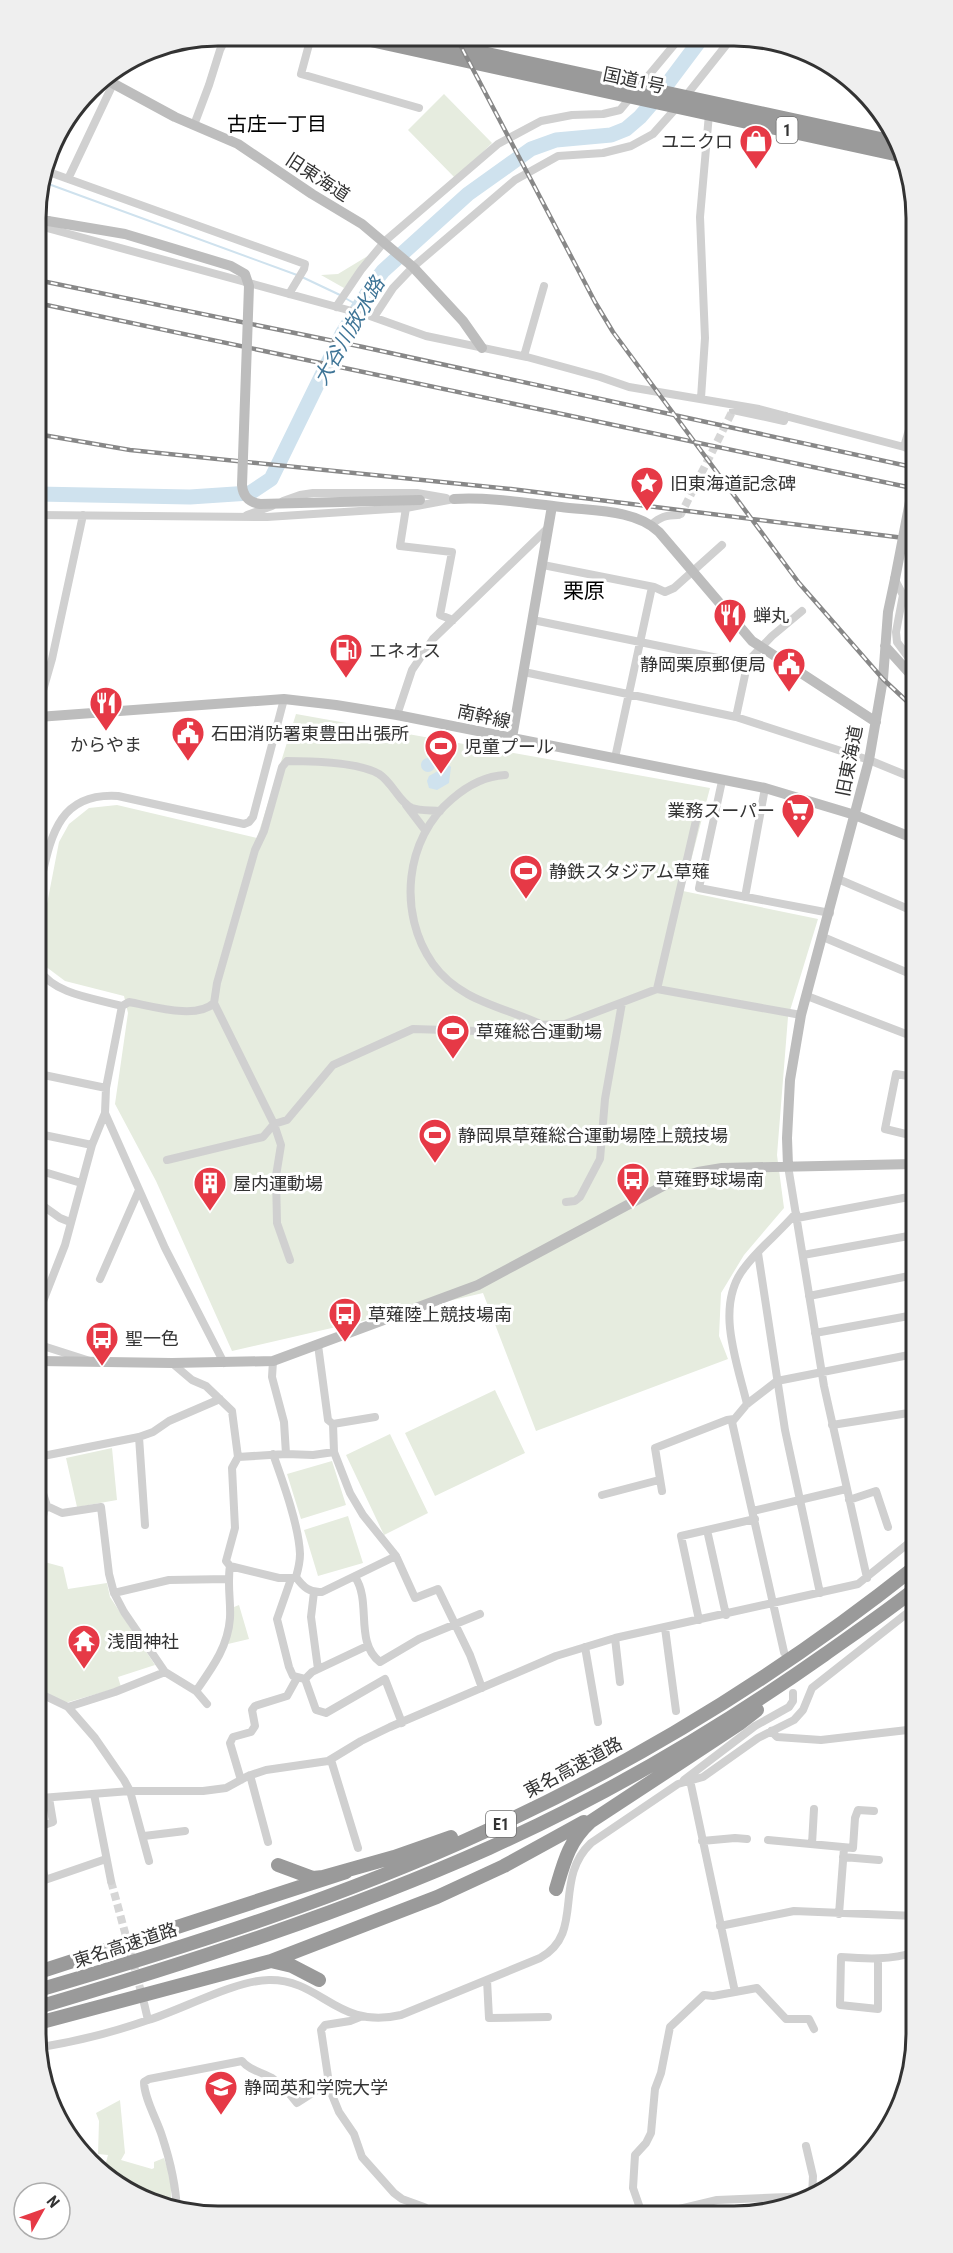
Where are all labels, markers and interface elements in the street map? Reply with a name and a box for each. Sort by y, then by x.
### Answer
street label: 国道1号 [601,63,667,97]
district label: 古庄一丁目 [227,112,327,136]
road number: 1 [776,117,798,143]
shop icon: ユニクロ [738,123,774,170]
place label: ユニクロ [661,131,733,152]
street label: 旧東海道 [282,149,354,205]
water label: 大谷川放水路 [309,271,390,389]
place icon: 旧東海道記念碑 [629,465,665,512]
place label: 旧東海道記念碑 [670,473,796,494]
district label: 栗原 [563,579,605,603]
restaurant icon: 蝉丸 [712,597,748,644]
place label: 蝉丸 [753,605,789,626]
fuel station icon: エネオス [328,632,364,679]
place label: エネオス [369,640,441,661]
public building icon: 静岡栗原郵便局 [771,646,807,693]
place label: 静岡栗原郵便局 [640,654,766,675]
restaurant icon: からやま [88,685,124,732]
street label: 南幹線 [455,700,513,732]
public building icon: 石田消防署東豊田出張所 [170,715,206,762]
place label: 石田消防署東豊田出張所 [211,723,409,744]
street label: 旧東海道 [832,724,866,798]
sports icon: 児童プール [423,728,459,775]
place label: からやま [70,734,142,755]
place label: 児童プール [464,736,554,757]
supermarket icon: 業務スーパー [780,792,816,839]
place label: 業務スーパー [667,800,775,821]
sports icon: 静鉄スタジアム草薙 [508,853,544,900]
place label: 静鉄スタジアム草薙 [549,861,710,882]
sports icon: 草薙総合運動場 [435,1013,471,1060]
place label: 草薙総合運動場 [476,1021,602,1042]
sports icon: 静岡県草薙総合運動場陸上競技場 [417,1117,453,1164]
place label: 静岡県草薙総合運動場陸上競技場 [458,1125,728,1146]
bus stop icon: 草薙野球場南 [615,1161,651,1208]
building icon: 屋内運動場 [192,1165,228,1212]
place label: 草薙野球場南 [656,1169,764,1190]
place label: 屋内運動場 [233,1173,323,1194]
bus stop icon: 草薙陸上競技場南 [327,1296,363,1343]
place label: 草薙陸上競技場南 [368,1304,512,1325]
bus stop icon: 聖一色 [84,1320,120,1367]
place label: 聖一色 [125,1328,179,1349]
temple icon: 浅間神社 [66,1623,102,1670]
place label: 浅間神社 [107,1631,179,1652]
street label: 東名高速道路 [520,1732,626,1802]
road number: E1 [486,1811,516,1837]
street label: 東名高速道路 [70,1918,180,1972]
school or university icon: 静岡英和学院大学 [203,2069,239,2116]
place label: 静岡英和学院大学 [244,2077,388,2098]
north arrow [12,2181,72,2241]
text: N [43,2192,64,2212]

